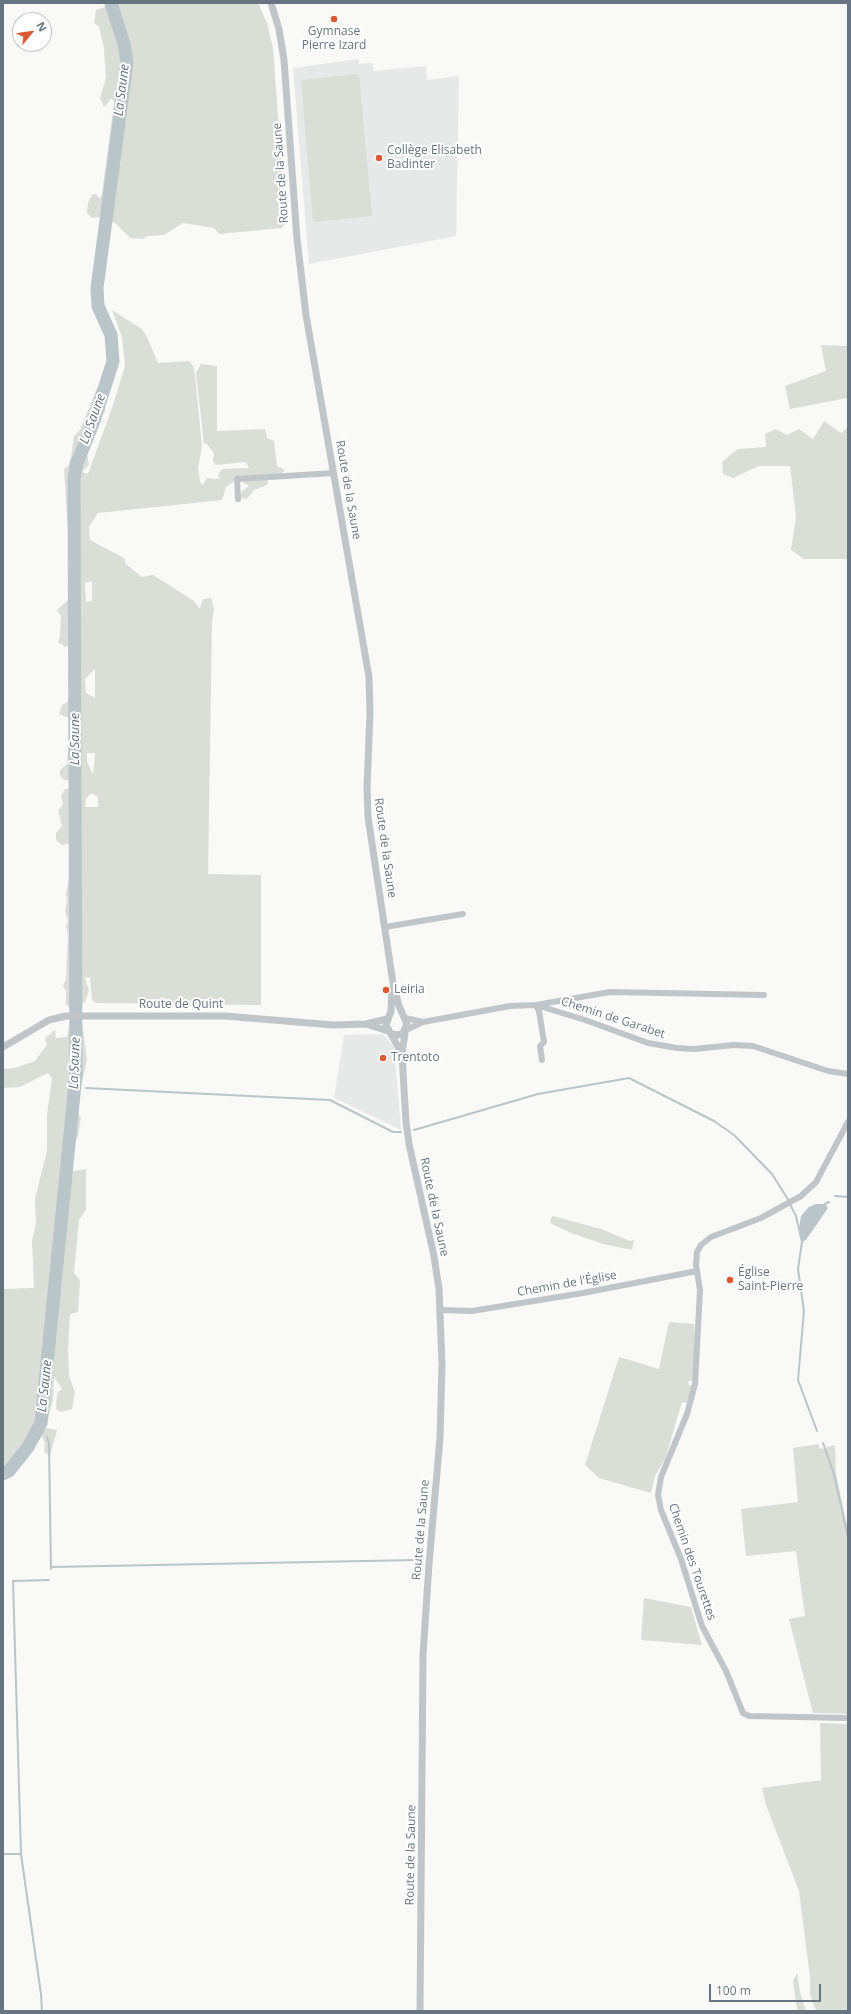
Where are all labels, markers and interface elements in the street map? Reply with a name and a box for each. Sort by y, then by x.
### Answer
north arrow [12,12,52,52]
marker: Gymnase Pierre Izard [329,14,339,24]
text: N [33,19,51,34]
place label: Gymnase Pierre Izard [302,25,366,53]
water label: La Saune [111,63,133,117]
street label: Route de la Saune [270,122,292,224]
place label: Collège Elisabeth Badinter [387,144,482,172]
marker: Collège Elisabeth Badinter [374,153,384,163]
water label: La Saune [77,392,109,446]
street label: Route de la Saune [332,439,364,541]
water label: La Saune [67,713,83,765]
street label: Route de la Saune [371,797,399,899]
place label: Leiria [394,983,425,997]
marker: Leiria [381,985,391,995]
street label: Chemin de Garabet [559,994,667,1042]
street label: Route de Quint [139,998,223,1012]
water label: La Saune [66,1037,84,1089]
place label: Trentoto [391,1051,440,1065]
marker: Trentoto [378,1053,388,1063]
street label: Route de la Saune [416,1156,452,1258]
place label: Église Saint-Pierre [738,1266,803,1294]
street label: Chemin de l'Église [516,1268,618,1300]
marker: Église Saint-Pierre [725,1275,735,1285]
water label: La Saune [35,1359,55,1413]
street label: Route de la Saune [409,1479,433,1581]
street label: Chemin des Tourettes [665,1501,719,1623]
street label: Route de la Saune [403,1804,419,1906]
scale bar [711,1976,823,2002]
text: 100 m [716,1982,751,1999]

